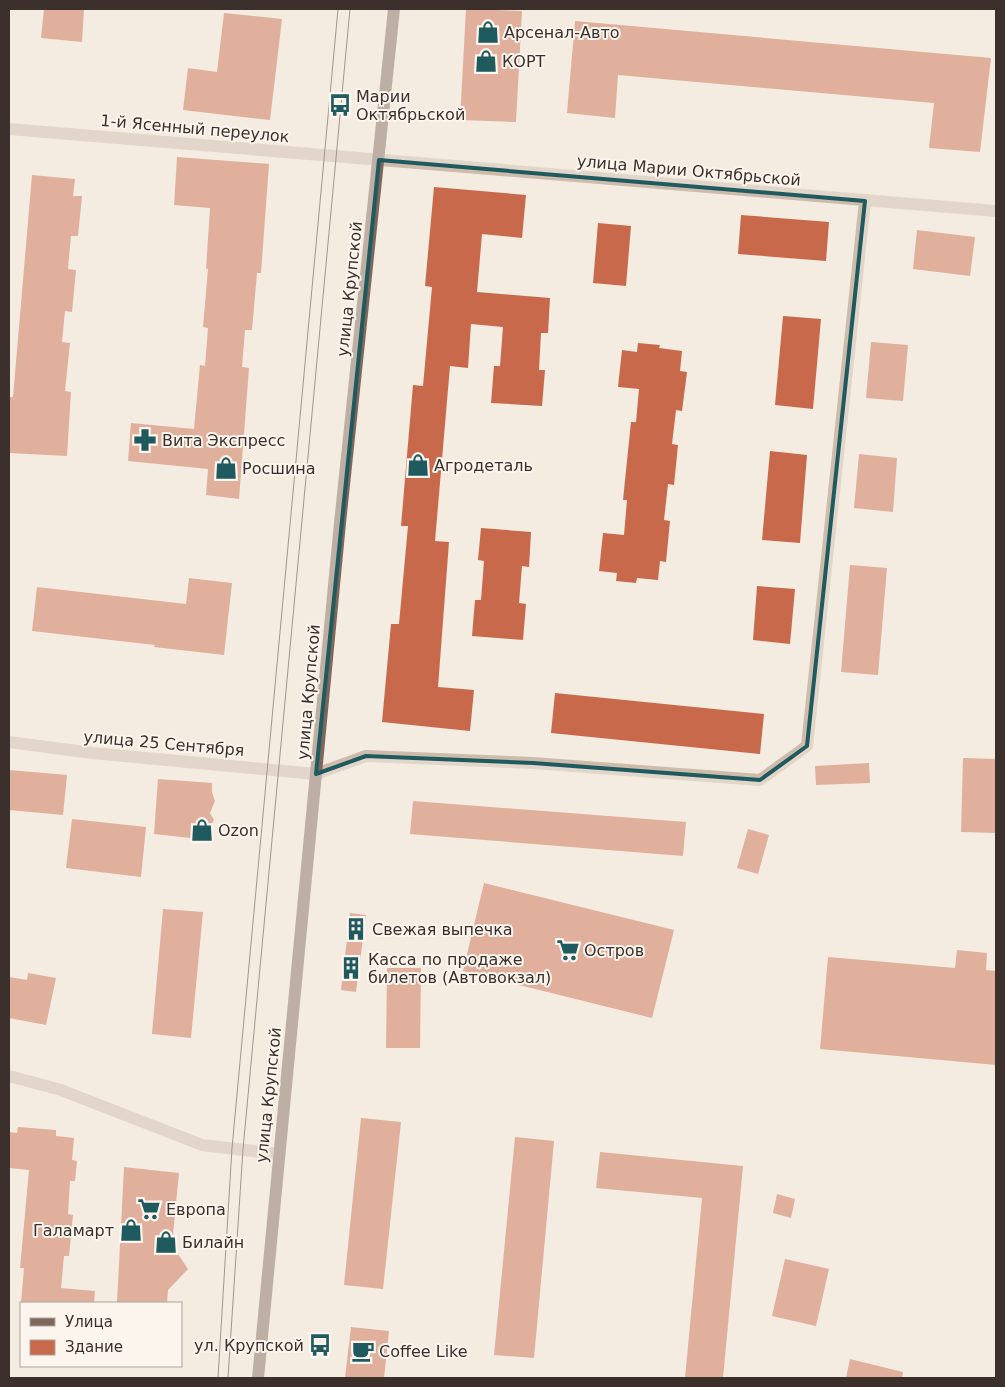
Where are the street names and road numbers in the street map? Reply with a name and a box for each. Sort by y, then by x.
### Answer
street label: 1-й Ясенный переулок [100,111,291,146]
street label: улица Марии Октябрьской [576,151,802,190]
street label: улица Крупской [333,220,366,358]
street label: улица Крупской [293,623,324,761]
street label: улица 25 Сентября [83,727,245,760]
street label: улица Крупской [252,1026,285,1164]

